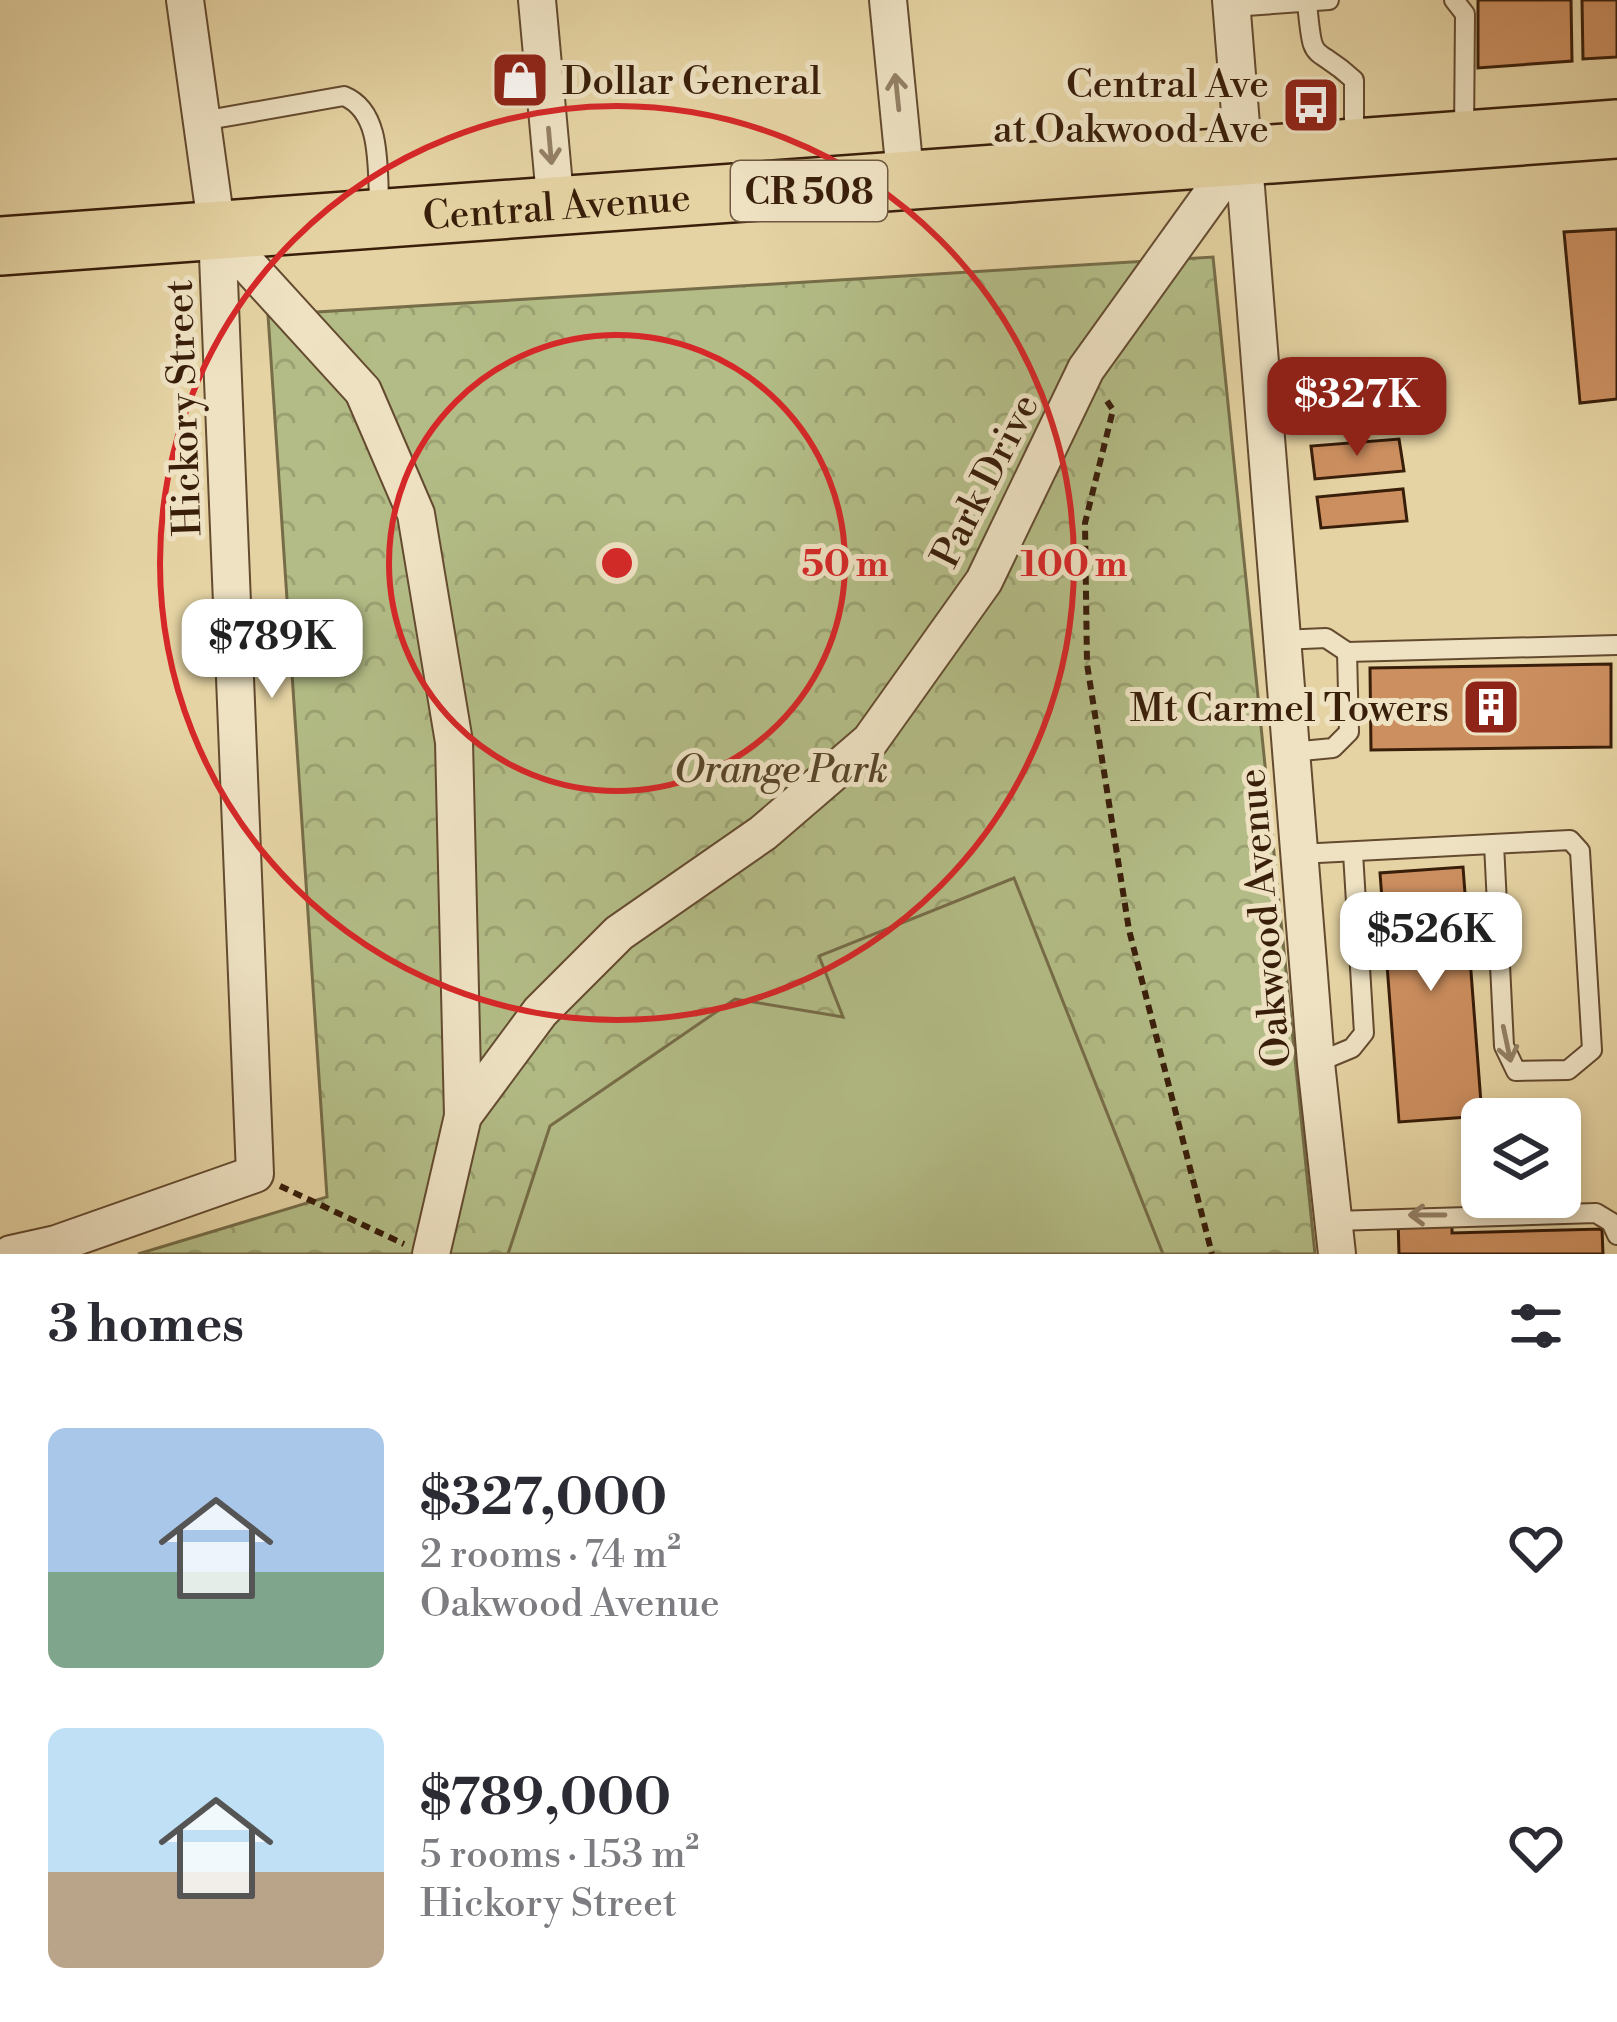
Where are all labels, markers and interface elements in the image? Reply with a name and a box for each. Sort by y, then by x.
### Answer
shop icon: Dollar General [489,49,551,111]
place label: Dollar General [562,58,821,107]
place label: Central Ave at Oakwood Ave [993,61,1269,155]
one-way arrow [885,73,908,112]
bus stop icon: Central Ave at Oakwood Ave [1280,74,1342,136]
one-way arrow [539,126,562,165]
road number: CR 508 [731,161,887,221]
street label: Central Avenue [421,174,692,242]
street label: Hickory Street [156,279,213,537]
pin: $327K [1273,357,1441,459]
text: $327K [1294,371,1420,420]
street label: Park Drive [922,386,1051,576]
centre of rings [596,542,638,584]
text: 50 m [801,543,889,588]
text: 100 m [1021,543,1128,588]
pin: $789K [188,599,356,701]
text: $789K [209,613,335,662]
building icon: Mt Carmel Towers [1460,676,1522,738]
place label: Mt Carmel Towers [1130,685,1449,734]
park label: Orange Park [674,746,888,795]
street label: Oakwood Avenue [1228,766,1303,1069]
pin: $526K [1347,892,1515,994]
text: $526K [1367,906,1495,955]
one-way arrow [1497,1024,1519,1063]
map controls [1461,1098,1581,1218]
button: layers [1461,1098,1581,1218]
one-way arrow [1408,1204,1447,1226]
icon: filters [1503,1293,1569,1359]
text: 3 homes [48,1294,244,1358]
text: $327,000 [420,1467,667,1531]
icon: home [144,1476,288,1620]
icon: heart [1503,1515,1569,1581]
text: 2 rooms · 74 m² [420,1531,681,1580]
text: Oakwood Avenue [420,1580,720,1629]
text: $789,000 [420,1767,671,1831]
icon: home [144,1776,288,1920]
icon: heart [1503,1815,1569,1881]
text: 5 rooms · 153 m² [420,1831,699,1880]
text: Hickory Street [420,1880,677,1929]

